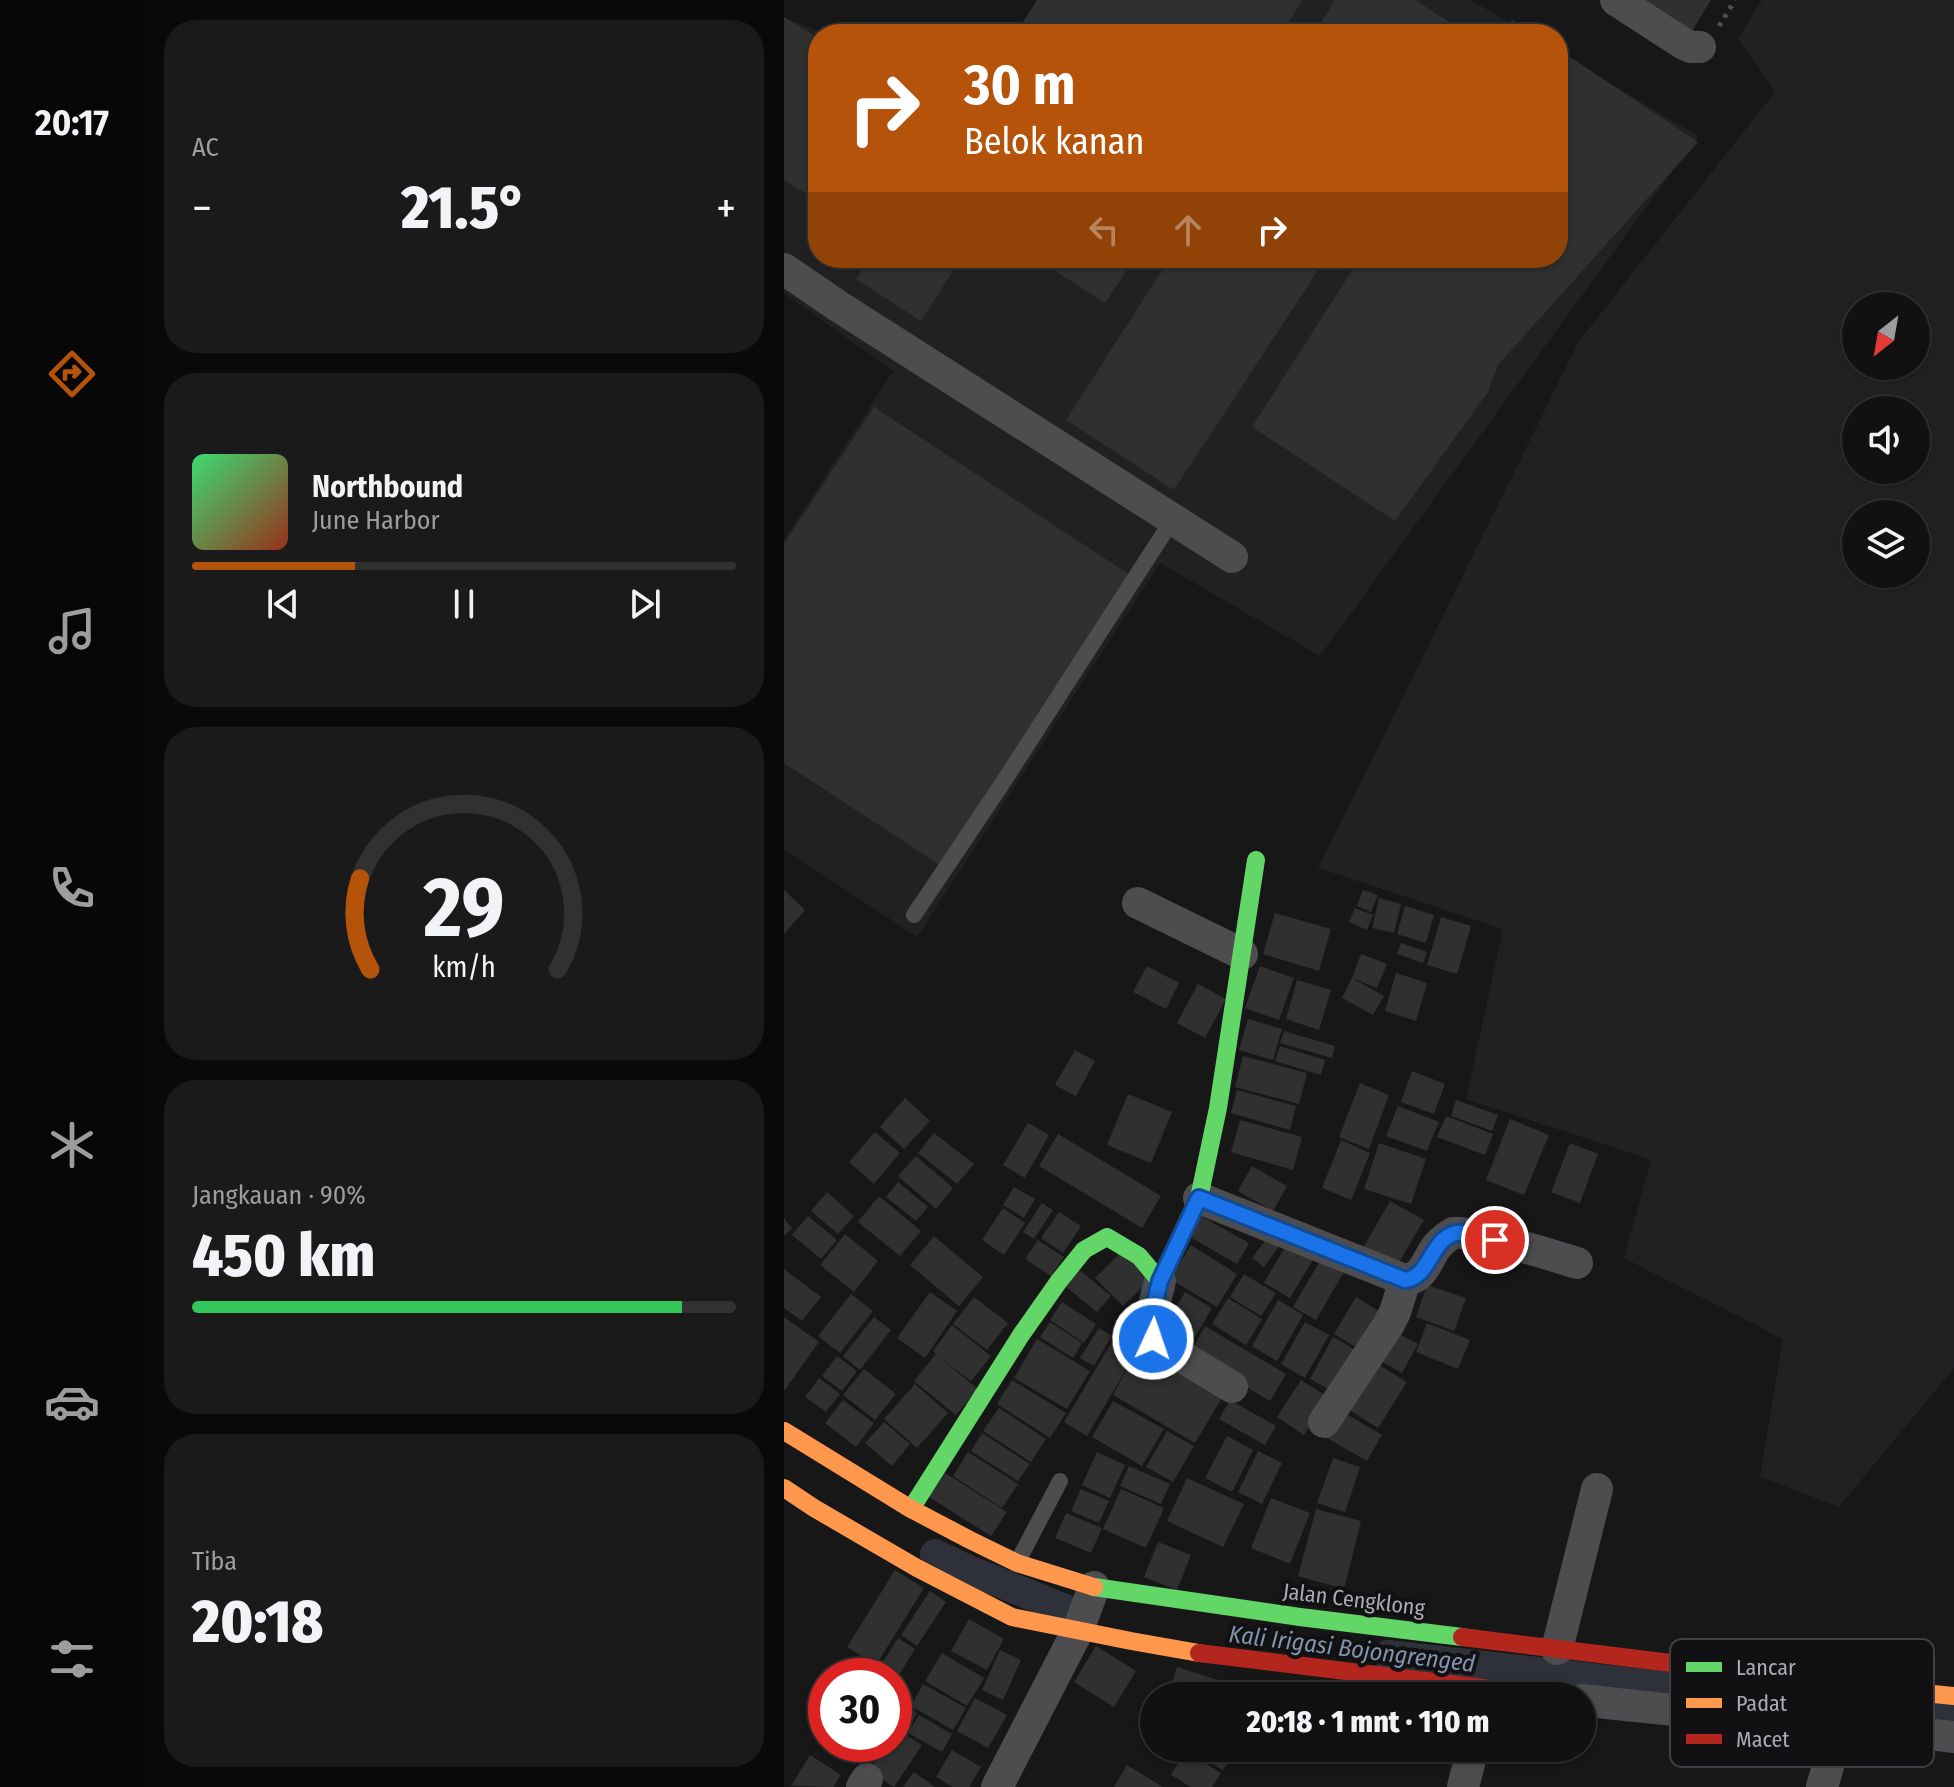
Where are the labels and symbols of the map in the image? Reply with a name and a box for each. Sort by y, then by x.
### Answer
north arrow [1842,292,1930,380]
pin [1461,1206,1529,1274]
position arrow [1111,1297,1195,1381]
street label: Jalan Cengklong [1281,1577,1427,1622]
water label: Kali Irigasi Bojongrenged [1227,1620,1477,1678]
legend [1670,1639,1934,1767]
text: Lancar [1736,1654,1796,1681]
speed limit sign: 30 [808,1658,912,1762]
text: Padat [1736,1690,1788,1717]
text: Macet [1736,1726,1790,1753]

